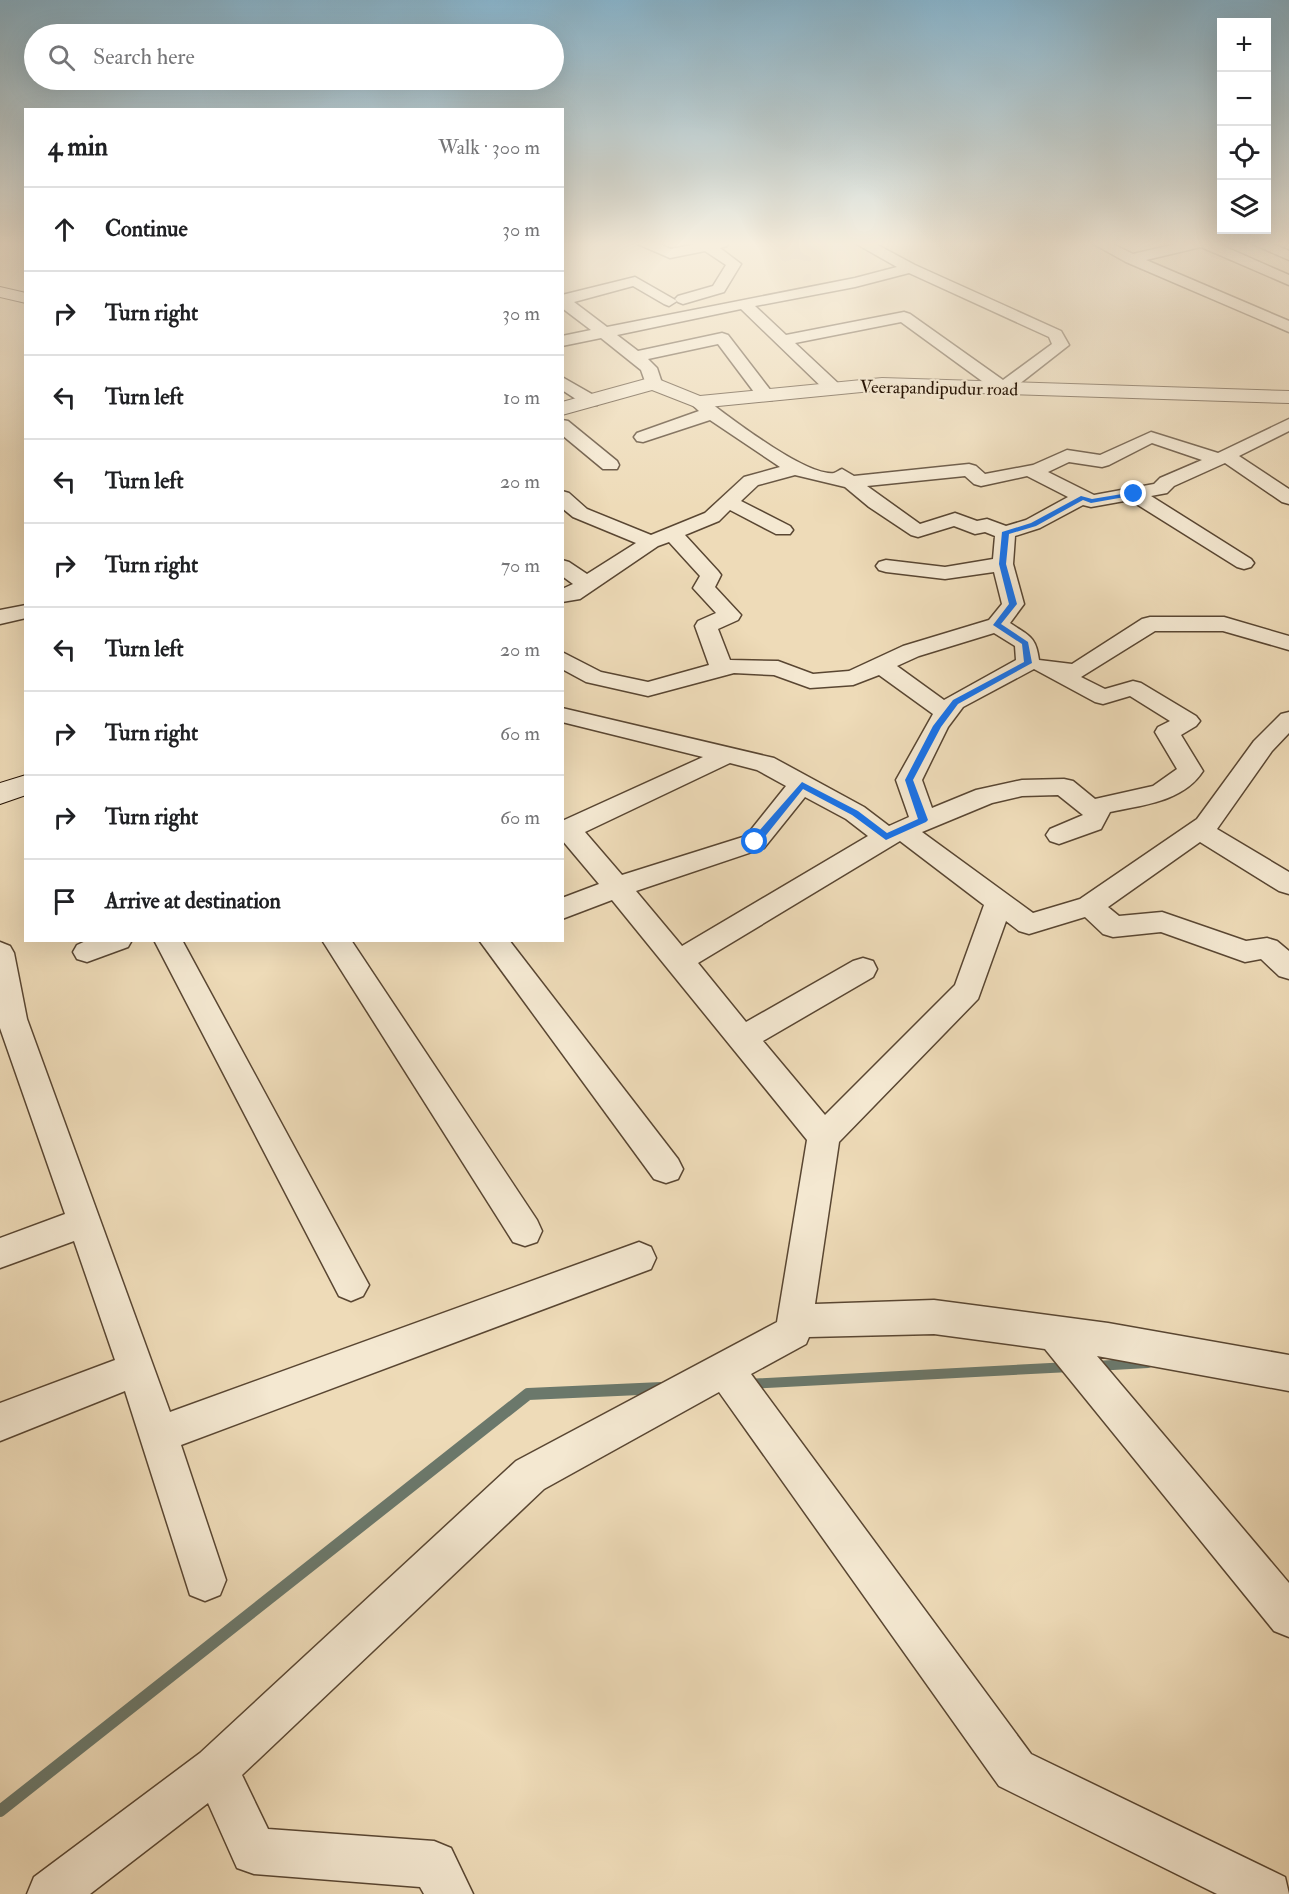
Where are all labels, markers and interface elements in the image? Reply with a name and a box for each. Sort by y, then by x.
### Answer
map controls [1217,18,1271,234]
button: + [1217,18,1271,72]
search box [24,24,564,90]
icon: search [45,41,78,74]
text: Search here [93,43,195,71]
button: − [1217,72,1271,126]
button: locate [1217,126,1271,180]
text: 4 min [48,131,108,163]
text: Walk · 300 m [438,135,540,160]
button: layers [1217,180,1271,234]
icon: ahead [48,213,81,246]
text: Continue [105,215,188,243]
text: 30 m [502,217,540,242]
icon: right [48,297,81,330]
text: Turn right [105,299,198,327]
text: 30 m [502,301,540,326]
street label: Veerapandipudur road [860,376,1018,401]
icon: left [48,381,81,414]
text: Turn left [105,383,184,411]
text: 10 m [503,385,540,410]
icon: left [48,465,81,498]
text: Turn left [105,467,184,495]
text: 20 m [500,469,540,494]
route end [1120,480,1146,506]
icon: right [48,549,81,582]
text: Turn right [105,551,198,579]
text: 70 m [501,553,540,578]
icon: left [48,633,81,666]
text: Turn left [105,635,184,663]
text: 20 m [500,637,540,662]
icon: right [48,717,81,750]
text: Turn right [105,719,198,747]
text: 60 m [500,721,540,746]
icon: right [48,801,81,834]
text: Turn right [105,803,198,831]
text: 60 m [500,805,540,830]
route start [741,828,767,854]
icon: arrive [48,885,81,918]
text: Arrive at destination [105,887,281,915]

